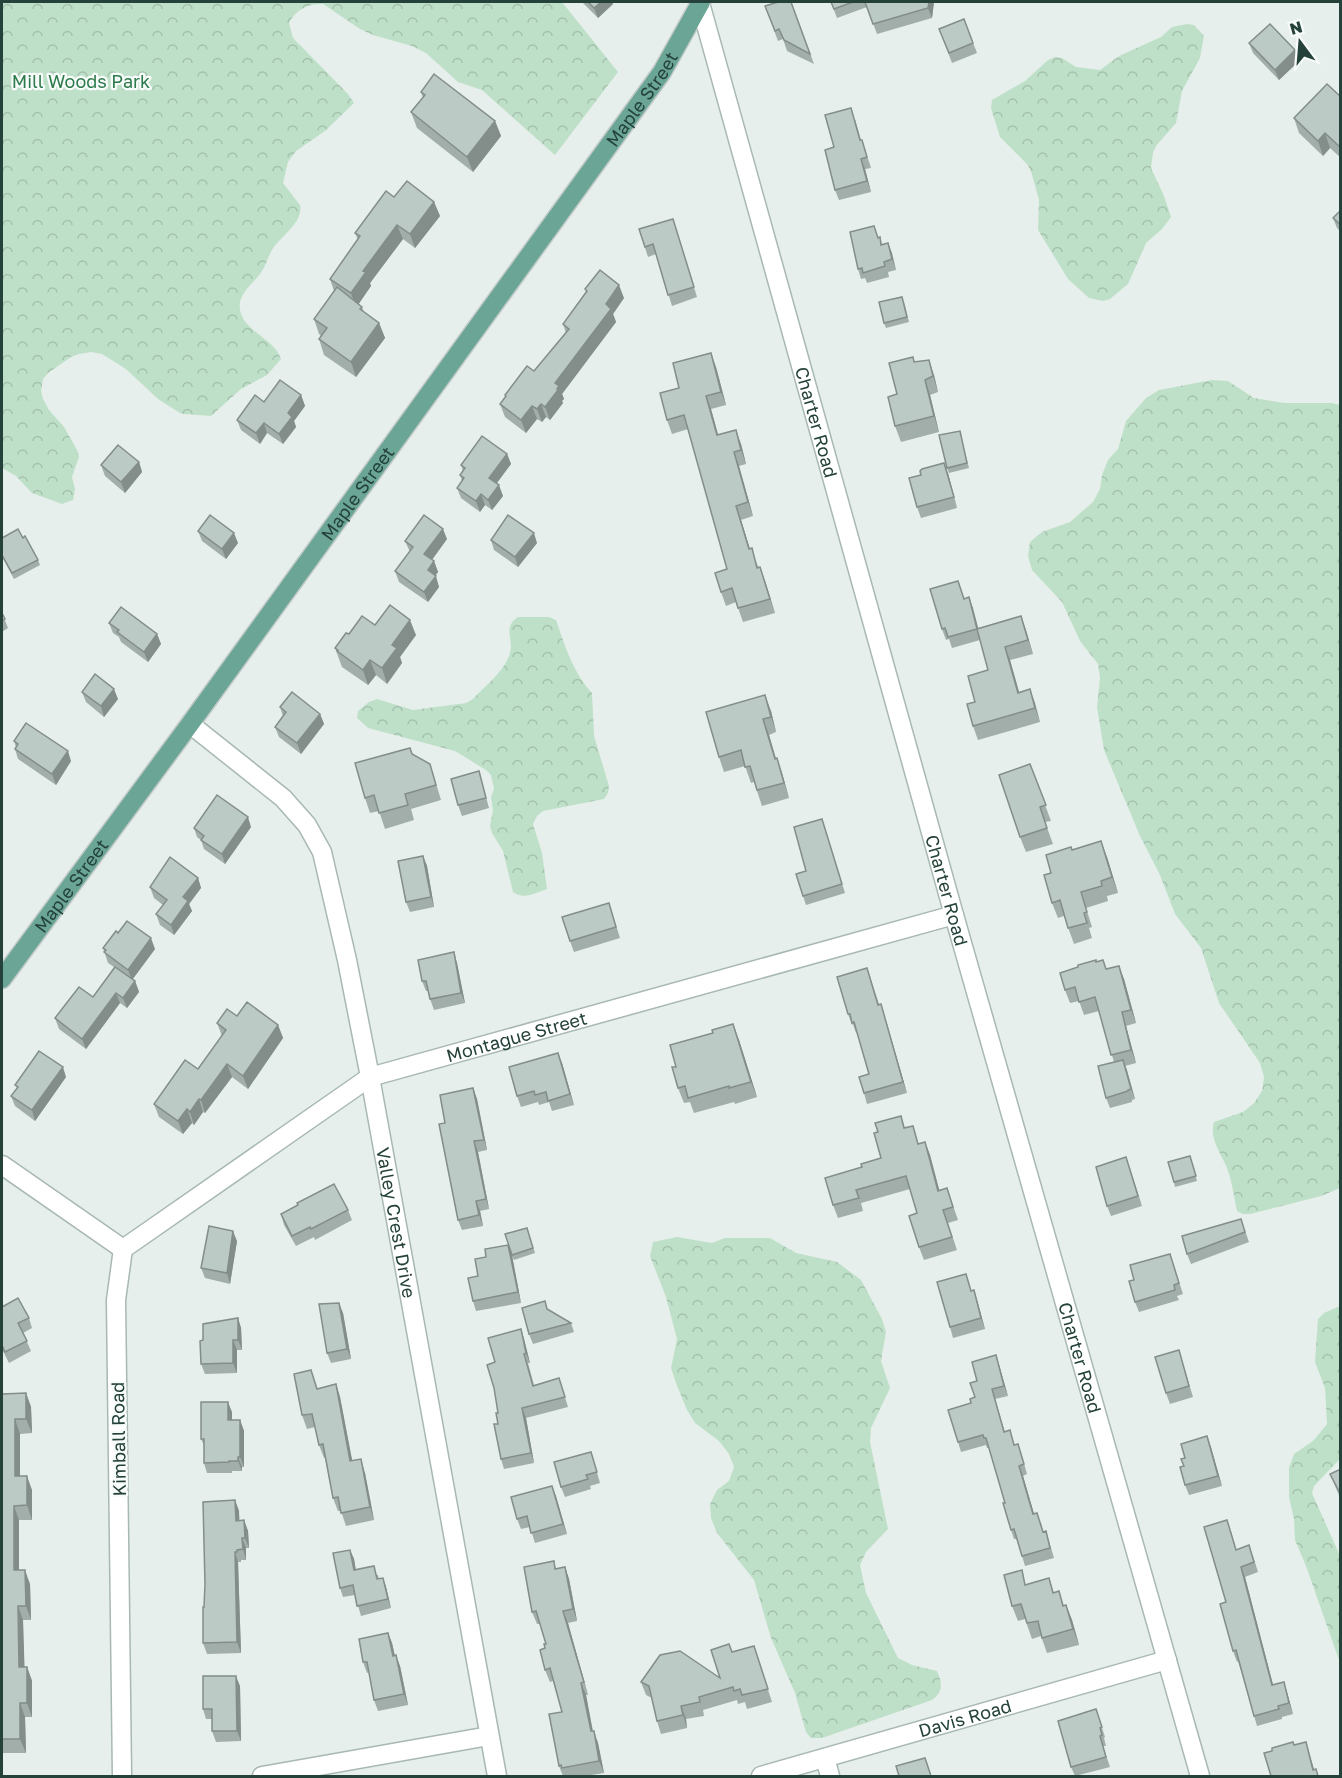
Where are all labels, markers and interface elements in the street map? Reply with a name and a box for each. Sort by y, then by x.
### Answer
north arrow [1270,12,1330,72]
text: N [1287,16,1304,39]
street label: Maple Street [601,48,682,151]
park label: Mill Woods Park [12,70,150,92]
street label: Charter Road [791,364,843,480]
street label: Maple Street [316,442,399,544]
street label: Charter Road [921,832,973,948]
street label: Maple Street [29,835,113,937]
street label: Montague Street [444,1006,589,1066]
street label: Valley Crest Drive [372,1146,421,1300]
street label: Charter Road [1054,1300,1107,1416]
street label: Kimball Road [106,1382,130,1496]
street label: Davis Road [916,1694,1014,1741]

